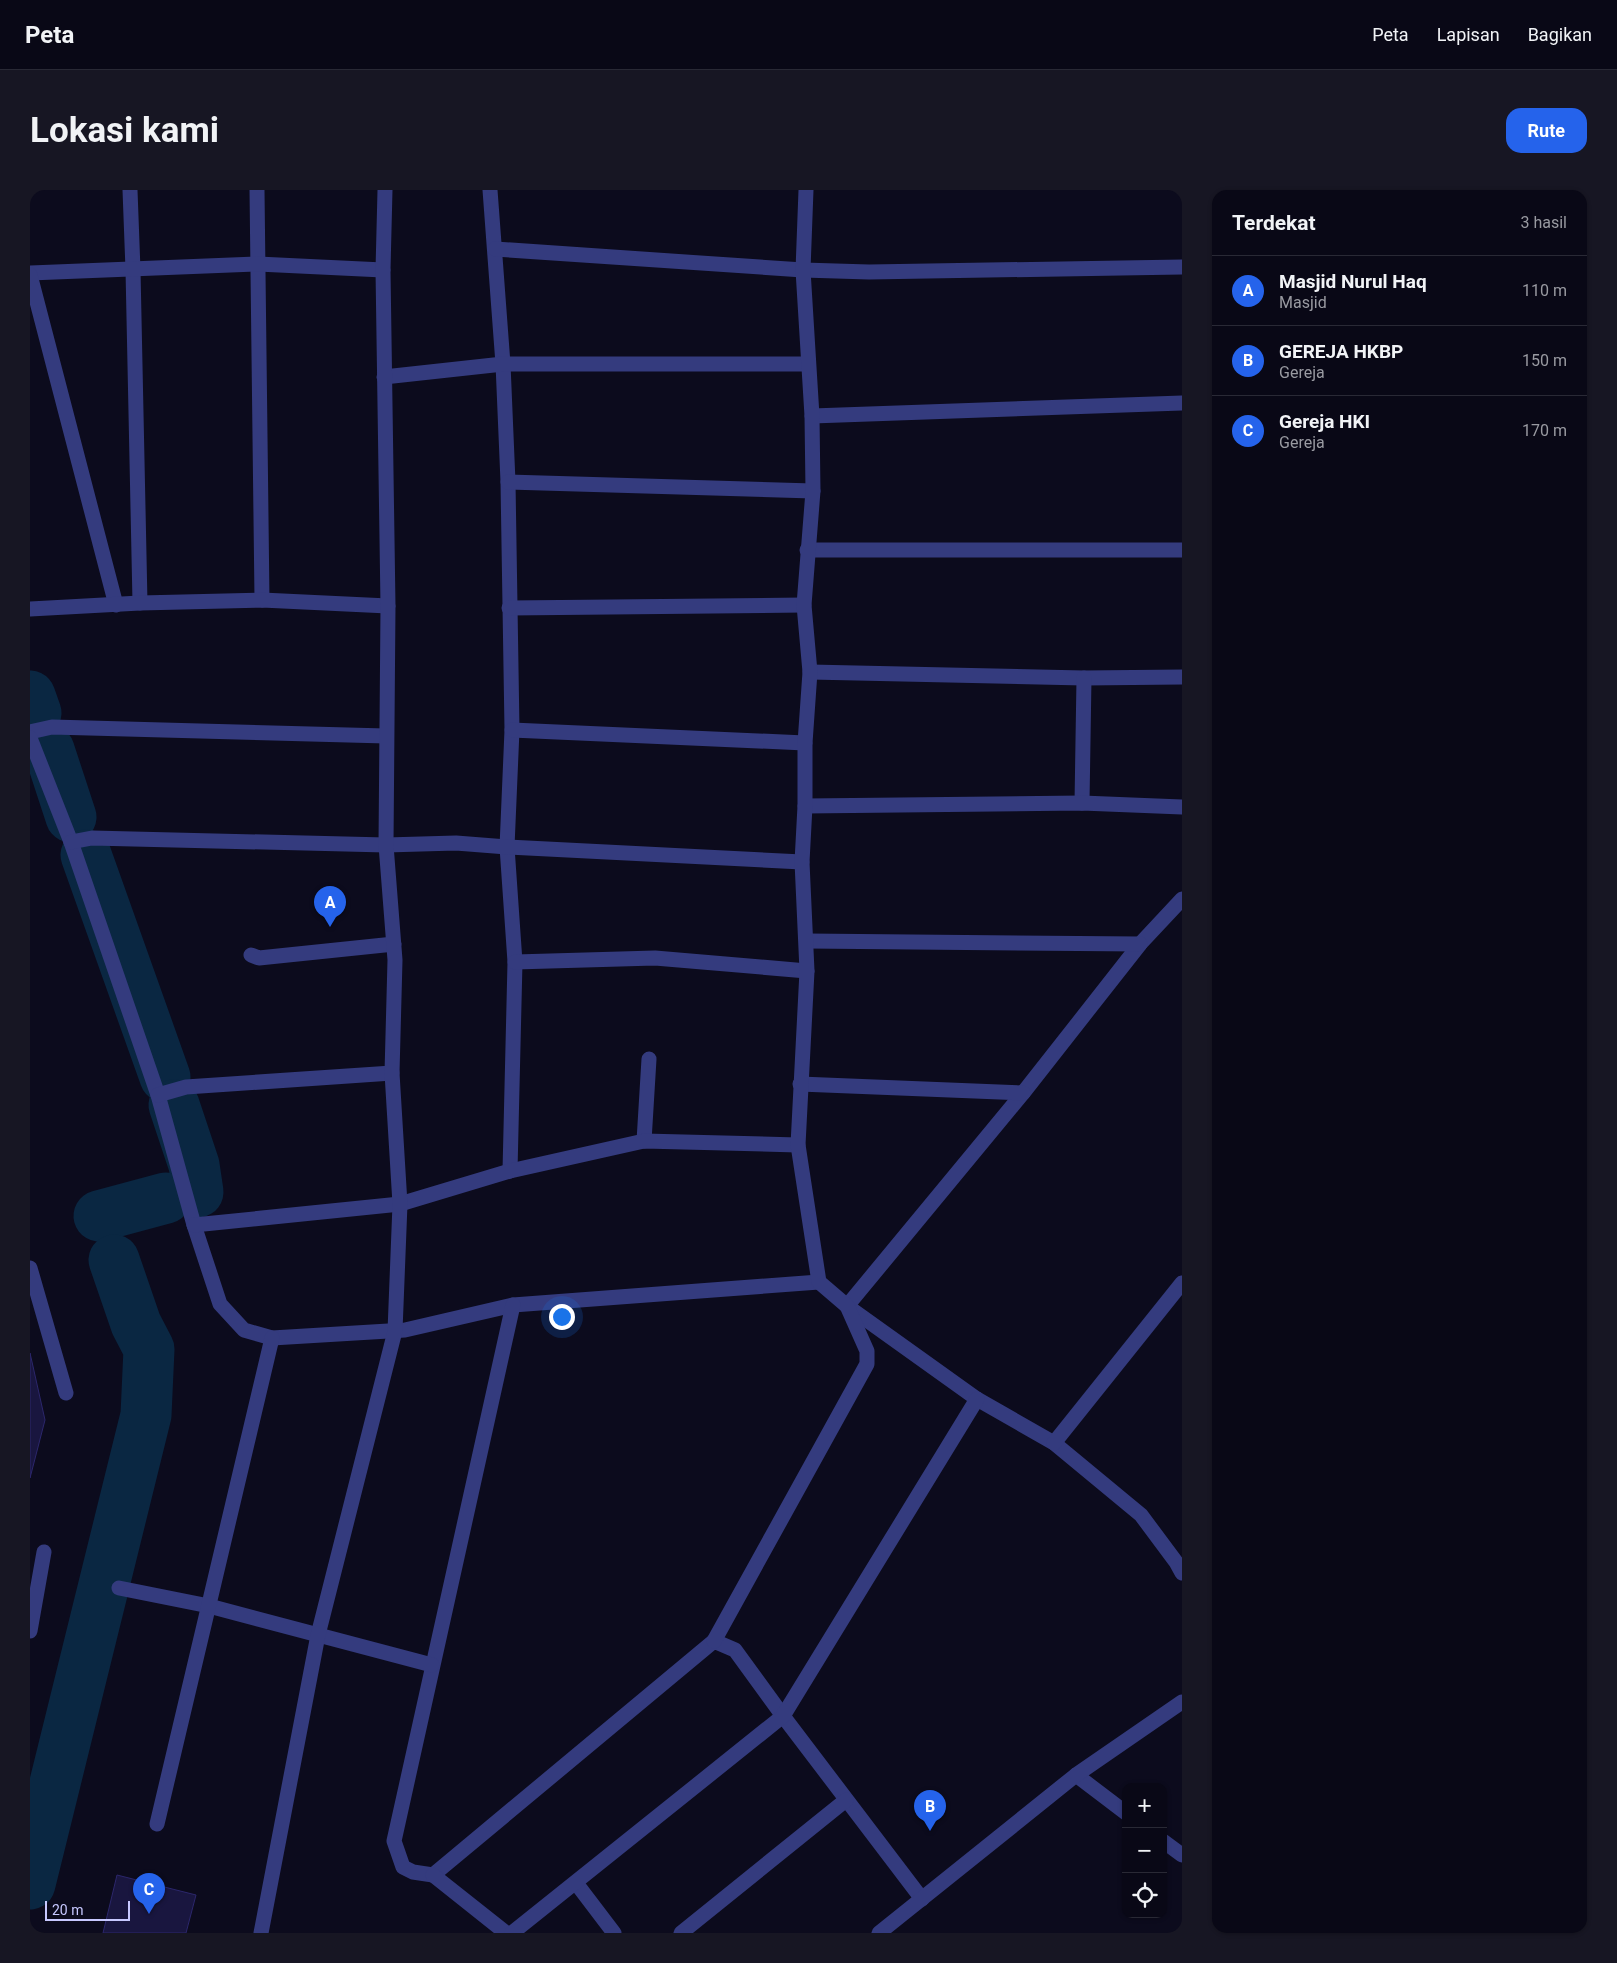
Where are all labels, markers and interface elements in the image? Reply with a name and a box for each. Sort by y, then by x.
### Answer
text: Peta [25,21,74,49]
text: Peta [1372,24,1409,45]
text: Lapisan [1437,24,1500,45]
text: Bagikan [1528,24,1592,45]
button: Rute [1506,108,1587,153]
text: Lokasi kami [30,110,219,151]
text: Terdekat [1232,211,1316,235]
text: 3 hasil [1520,213,1567,232]
text: Masjid Nurul Haq [1279,270,1427,293]
text: A [1243,281,1253,300]
text: 110 m [1522,281,1567,300]
text: Masjid [1279,293,1327,312]
text: GEREJA HKBP [1279,340,1403,363]
text: B [1243,351,1253,370]
text: 150 m [1522,351,1567,370]
text: Gereja [1279,363,1325,382]
text: Gereja HKI [1279,410,1370,433]
text: C [1243,421,1253,440]
text: 170 m [1522,421,1567,440]
text: Gereja [1279,433,1325,452]
pin: A [314,886,346,927]
your location [549,1304,575,1330]
map controls [1122,1783,1167,1918]
button: + [1122,1783,1167,1828]
pin: B [914,1790,946,1831]
button: − [1122,1828,1167,1873]
pin: C [133,1873,165,1914]
button: locate [1122,1873,1167,1918]
scale bar [45,1898,130,1921]
text: 20 m [52,1902,84,1918]

